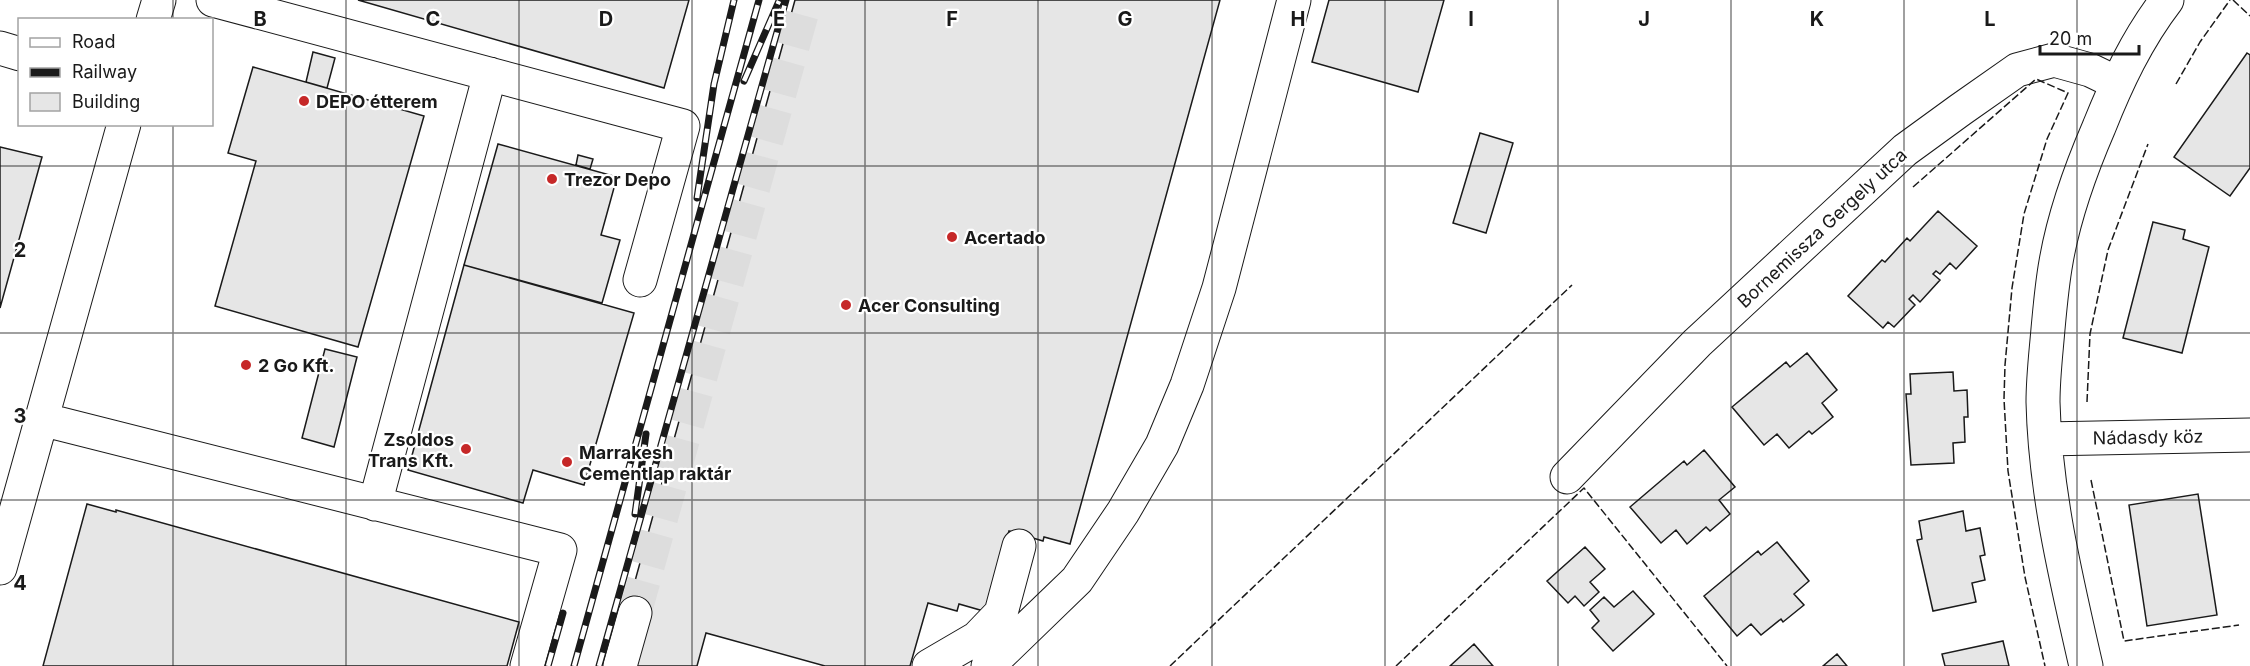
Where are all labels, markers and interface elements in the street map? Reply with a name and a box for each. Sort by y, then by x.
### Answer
text: B [253,7,267,31]
text: C [426,7,440,31]
text: D [599,7,613,31]
text: E [773,7,785,31]
text: F [946,7,958,31]
text: G [1117,7,1133,31]
text: H [1291,7,1305,31]
text: I [1468,7,1474,31]
text: J [1638,7,1650,31]
text: K [1810,7,1824,31]
text: L [1984,7,1996,31]
legend [18,18,213,126]
scale bar [2040,18,2139,56]
text: 20 m [2049,28,2092,49]
text: Road [72,31,115,52]
text: Railway [72,61,137,82]
text: Building [72,91,140,112]
place label: DEPO étterem [316,91,438,112]
marker: DEPO étterem [297,94,311,108]
street label: Bornemissza Gergely utca [1733,144,1911,312]
place label: Trezor Depo [564,169,671,190]
marker: Trezor Depo [545,172,559,186]
place label: Acertado [964,227,1046,248]
marker: Acertado [945,230,959,244]
text: 2 [14,238,26,262]
place label: Acer Consulting [858,295,1000,316]
marker: Acer Consulting [839,298,853,312]
place label: 2 Go Kft. [258,355,334,376]
marker: 2 Go Kft. [239,358,253,372]
text: 3 [14,404,26,428]
street label: Nádasdy köz [2093,426,2203,448]
place label: Zsoldos Trans Kft. [368,429,454,471]
marker: Zsoldos Trans Kft. [459,442,473,456]
place label: Marrakesh Cementlap raktár [579,442,731,484]
marker: Marrakesh Cementlap raktár [560,455,574,469]
text: 4 [13,571,27,595]

